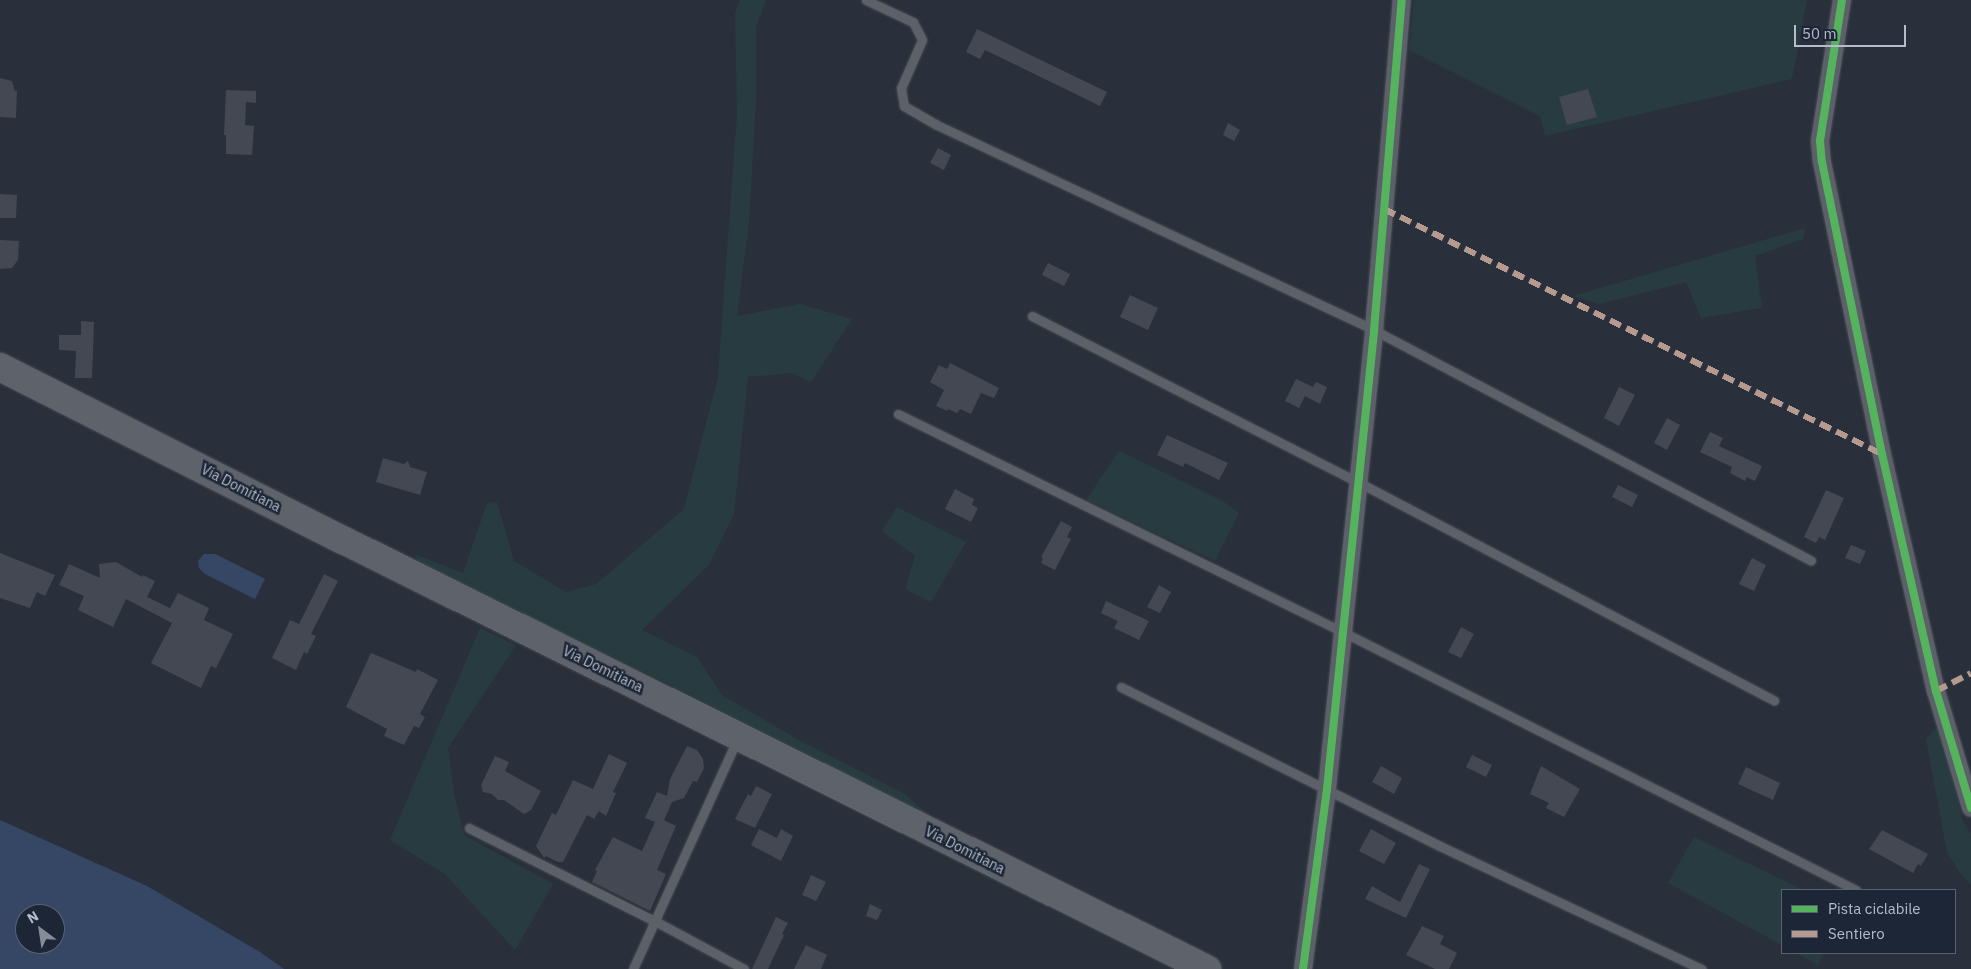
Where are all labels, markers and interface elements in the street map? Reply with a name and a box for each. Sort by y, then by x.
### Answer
scale bar [1796,15,1908,47]
text: 50 m [1802,24,1837,43]
street label: Via Domitiana [198,461,284,515]
street label: Via Domitiana [560,642,646,696]
street label: Via Domitiana [922,823,1008,877]
legend [1781,889,1956,954]
text: Pista ciclabile [1828,899,1921,918]
north arrow [15,904,65,954]
text: N [24,907,42,927]
text: Sentiero [1828,924,1885,943]

